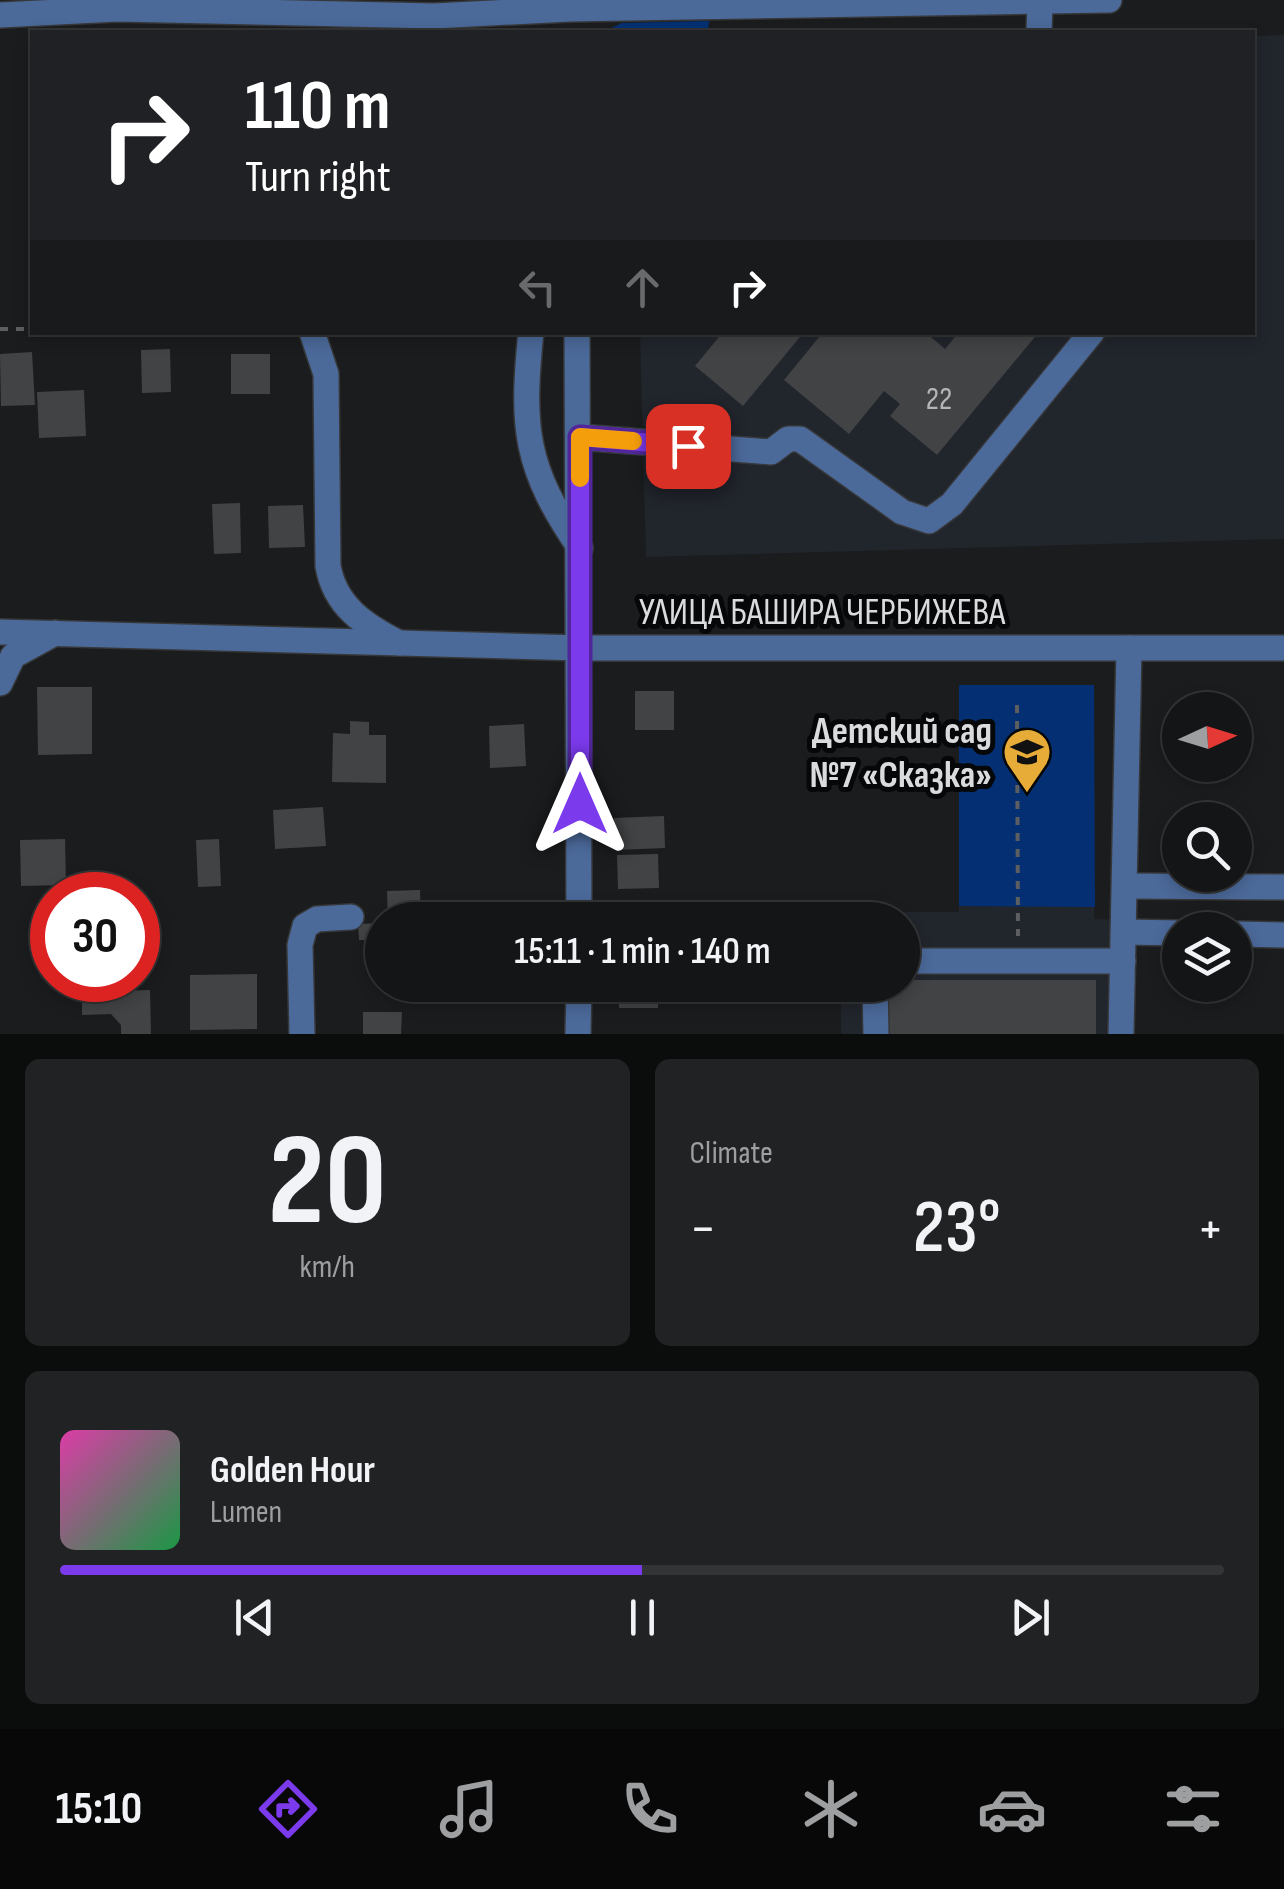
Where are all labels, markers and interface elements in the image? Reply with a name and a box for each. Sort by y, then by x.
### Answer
text: 110 m [245,65,391,149]
icon: right [80,70,210,200]
text: Turn right [245,150,391,205]
icon: left [510,260,565,315]
icon: ahead [615,260,670,315]
icon: right [720,260,775,315]
house number: 22 [926,380,952,419]
pin [646,404,731,489]
icon: arrive [661,419,716,474]
street label: УЛИЦА БАШИРА ЧЕРБИЖЕВА [639,590,1006,635]
north arrow [1162,692,1252,782]
map controls [1162,692,1252,1002]
place label: Детский сад №7 «Сказка» [809,709,992,798]
school or university icon: Детский сад №7 «Сказка» [1001,726,1053,794]
position arrow [528,752,632,856]
button: search [1162,802,1252,892]
speed limit sign: 30 [30,872,160,1002]
button: layers [1162,912,1252,1002]
text: 15:11 · 1 min · 140 m [514,929,771,974]
text: 20 [268,1105,387,1261]
text: Climate [690,1134,773,1173]
text: 23° [913,1183,1001,1274]
text: − [690,1196,716,1263]
text: + [1197,1196,1224,1263]
text: km/h [300,1248,355,1287]
text: Golden Hour [210,1448,375,1493]
text: Lumen [210,1493,282,1532]
icon: previous [227,1590,282,1645]
icon: pause [615,1590,670,1645]
icon: next [1003,1590,1058,1645]
icon: directions [253,1774,323,1844]
icon: music [434,1774,504,1844]
icon: phone [615,1774,685,1844]
icon: climate [796,1774,866,1844]
icon: car [977,1774,1047,1844]
icon: filters [1158,1774,1228,1844]
text: 15:10 [56,1782,142,1837]

